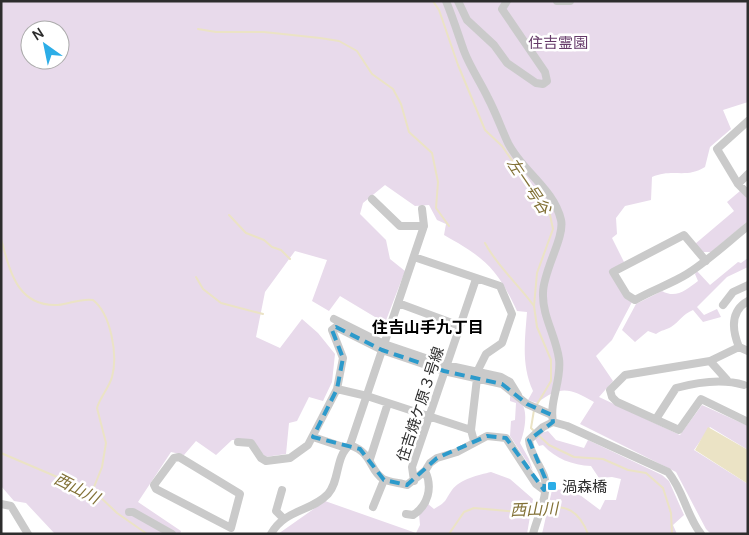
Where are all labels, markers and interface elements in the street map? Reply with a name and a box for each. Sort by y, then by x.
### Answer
north arrow [20,20,70,70]
text: N [28,23,47,44]
park label: 住吉霊園 [528,32,588,53]
water label: 左一号谷 [502,153,557,220]
district label: 住吉山手九丁目 [371,316,484,338]
street label: 住吉焼ケ原３号線 [391,344,449,464]
water label: 西山川 [51,467,105,510]
place label: 渦森橋 [562,476,607,497]
marker: 渦森橋 [546,480,558,492]
water label: 西山川 [510,497,560,521]

